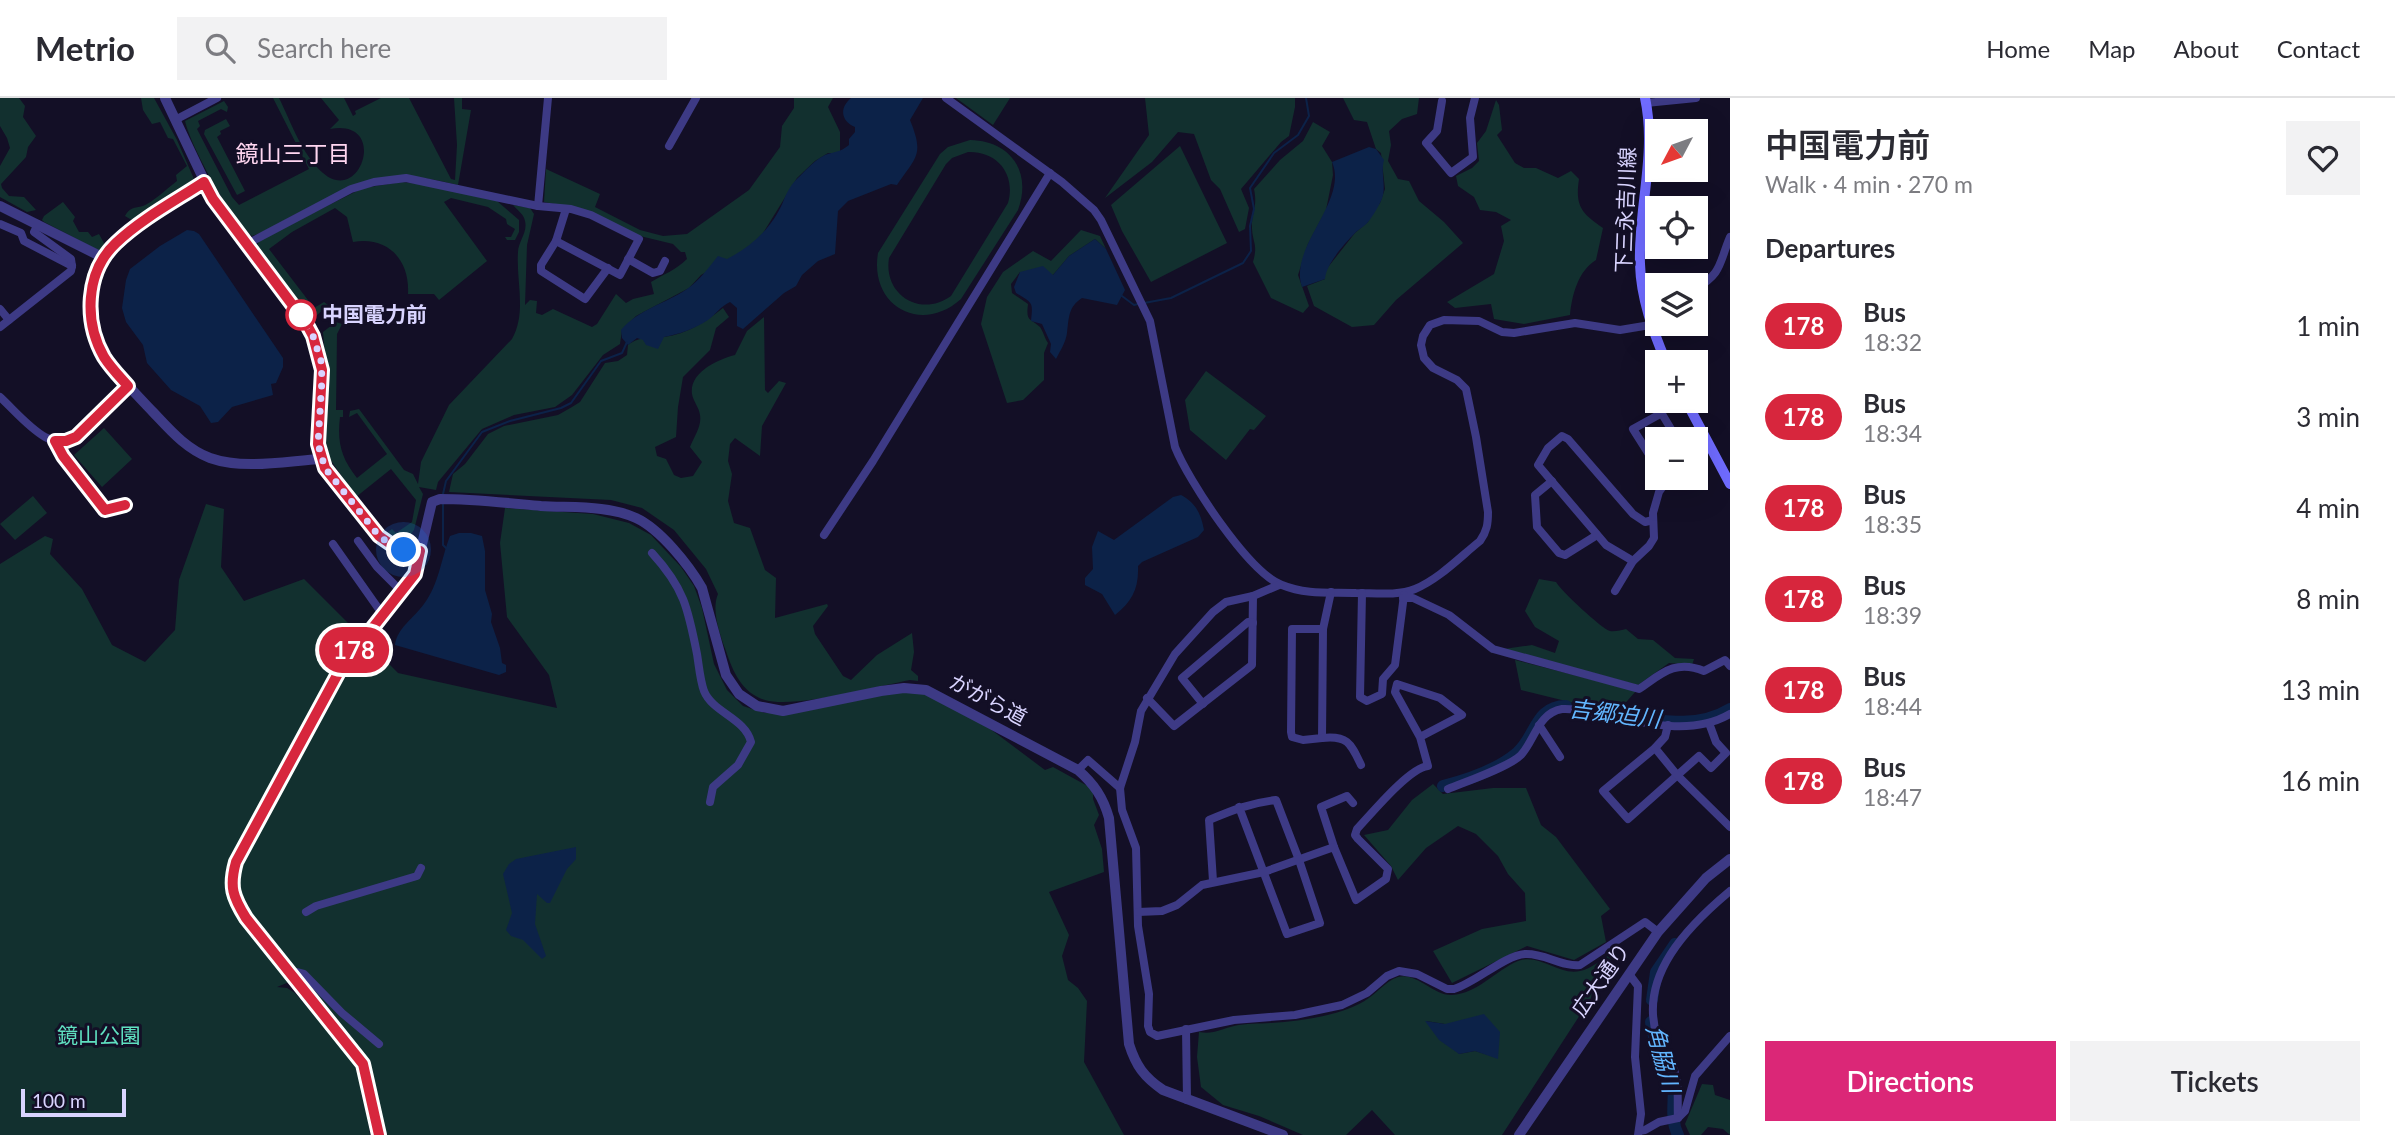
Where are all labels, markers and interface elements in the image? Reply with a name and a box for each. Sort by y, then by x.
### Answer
search box [177,17,667,80]
text: Metrio [35,28,135,68]
icon: search [201,29,239,67]
text: Search here [257,32,391,64]
text: Home [1986,34,2050,63]
text: Map [2088,34,2136,63]
text: About [2174,34,2239,63]
text: Contact [2277,34,2360,63]
north arrow [1645,119,1708,182]
map controls [1645,119,1708,490]
button: heart [2286,121,2360,195]
text: 中国電力前 [1765,124,1930,164]
district label: 鏡山三丁目 [236,139,351,167]
street label: 下三永吉川線 [1610,147,1639,273]
text: Walk · 4 min · 270 m [1765,170,1973,198]
button: locate [1645,196,1708,259]
text: Departures [1765,232,1895,264]
button: layers [1645,273,1708,336]
text: Bus [1863,296,1906,328]
marker: 中国電力前 [286,300,316,330]
place label: 中国電力前 [322,301,427,326]
text: 1 min [2296,310,2360,342]
text: 178 [1783,311,1824,340]
text: 18:32 [1863,328,1922,356]
button: + [1645,350,1708,413]
text: Bus [1863,387,1906,419]
text: 3 min [2296,401,2360,433]
text: 178 [1783,402,1824,431]
text: 18:34 [1863,419,1922,447]
button: − [1645,427,1708,490]
text: Bus [1863,478,1906,510]
text: 4 min [2296,492,2360,524]
text: 178 [1783,493,1824,522]
text: 18:35 [1863,510,1922,538]
your location [386,532,421,567]
text: Bus [1863,569,1906,601]
text: 8 min [2296,583,2360,615]
text: 178 [1783,584,1824,613]
text: 18:39 [1863,601,1922,629]
line badge: 178 [314,627,394,673]
text: 178 [333,635,375,664]
text: Bus [1863,660,1906,692]
street label: ががら道 [946,668,1032,729]
text: 13 min [2281,674,2360,706]
text: 178 [1783,675,1824,704]
text: 18:44 [1863,692,1922,720]
water label: 吉郷迫川 [1568,694,1665,733]
text: Bus [1863,751,1906,783]
text: 16 min [2281,765,2360,797]
text: 178 [1783,766,1824,795]
text: 18:47 [1863,783,1922,811]
street label: 広大通り [1565,938,1634,1021]
park label: 鏡山公園 [57,1022,141,1047]
water label: 角脇川 [1642,1022,1687,1099]
button: Directions [1765,1041,2056,1121]
button: Tickets [2070,1041,2360,1121]
scale bar [21,1086,126,1118]
text: 100 m [32,1089,86,1112]

